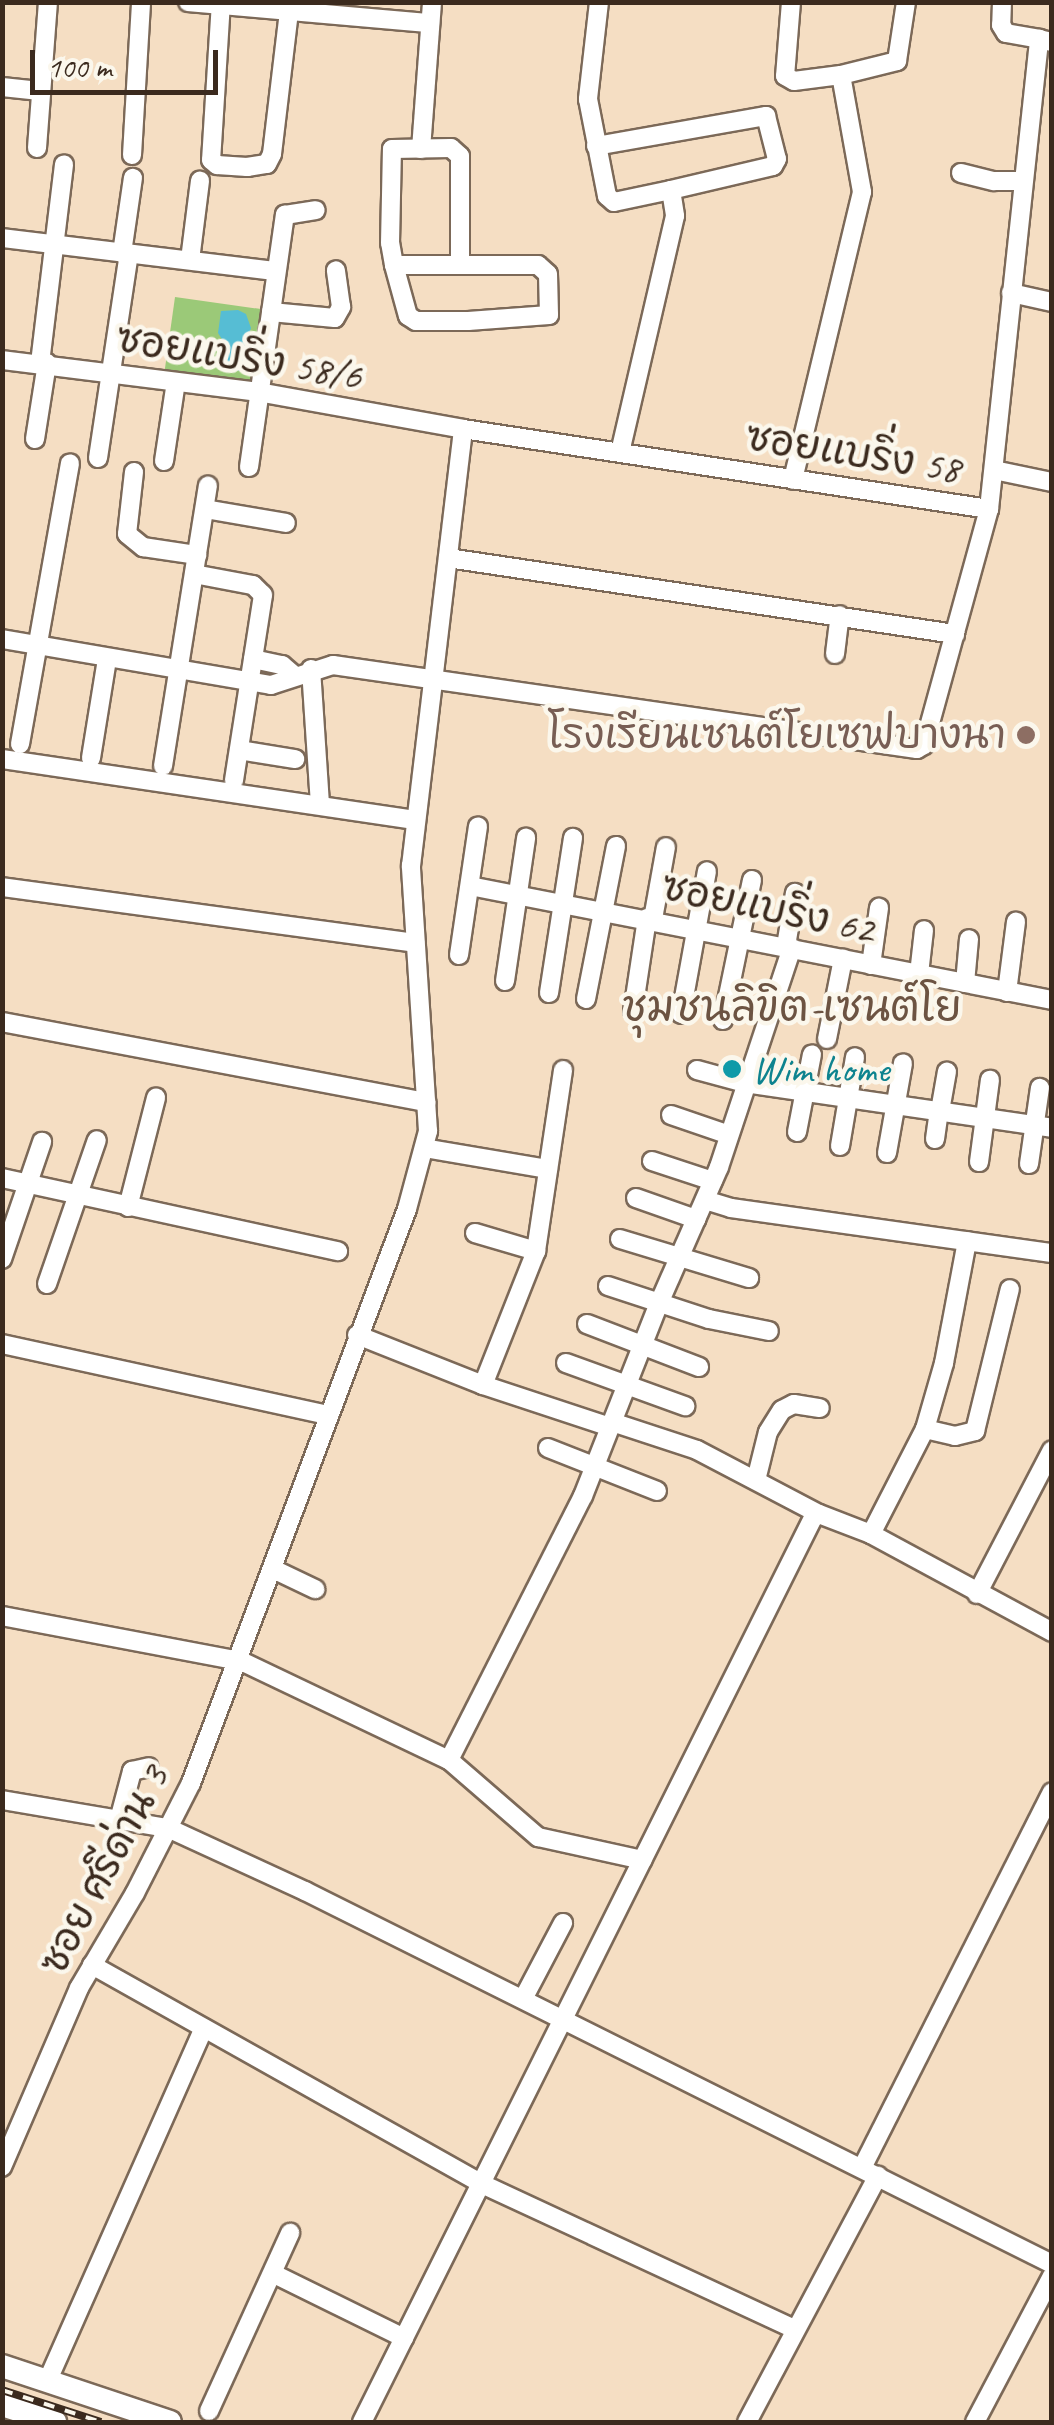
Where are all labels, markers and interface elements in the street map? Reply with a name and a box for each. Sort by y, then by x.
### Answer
scale bar [35,30,222,92]
text: 100 m [47,48,112,86]
street label: ซอยแบริ่ง 58/6 [113,314,365,400]
street label: ซอยแบริ่ง 58 [743,412,963,494]
place label: โรงเรียนเซนต์โยเซฟบางนา [548,711,1006,759]
marker: โรงเรียนเซนต์โยเซฟบางนา [1015,724,1037,746]
street label: ซอยแบริ่ง 62 [657,862,879,954]
district label: ชุมชนลิขิต-เซนต์โย [622,983,962,1033]
place label: Wim home [752,1045,892,1093]
marker: Wim home [721,1058,743,1080]
street label: ซอย ศรีด่าน 3 [29,1758,179,1982]

